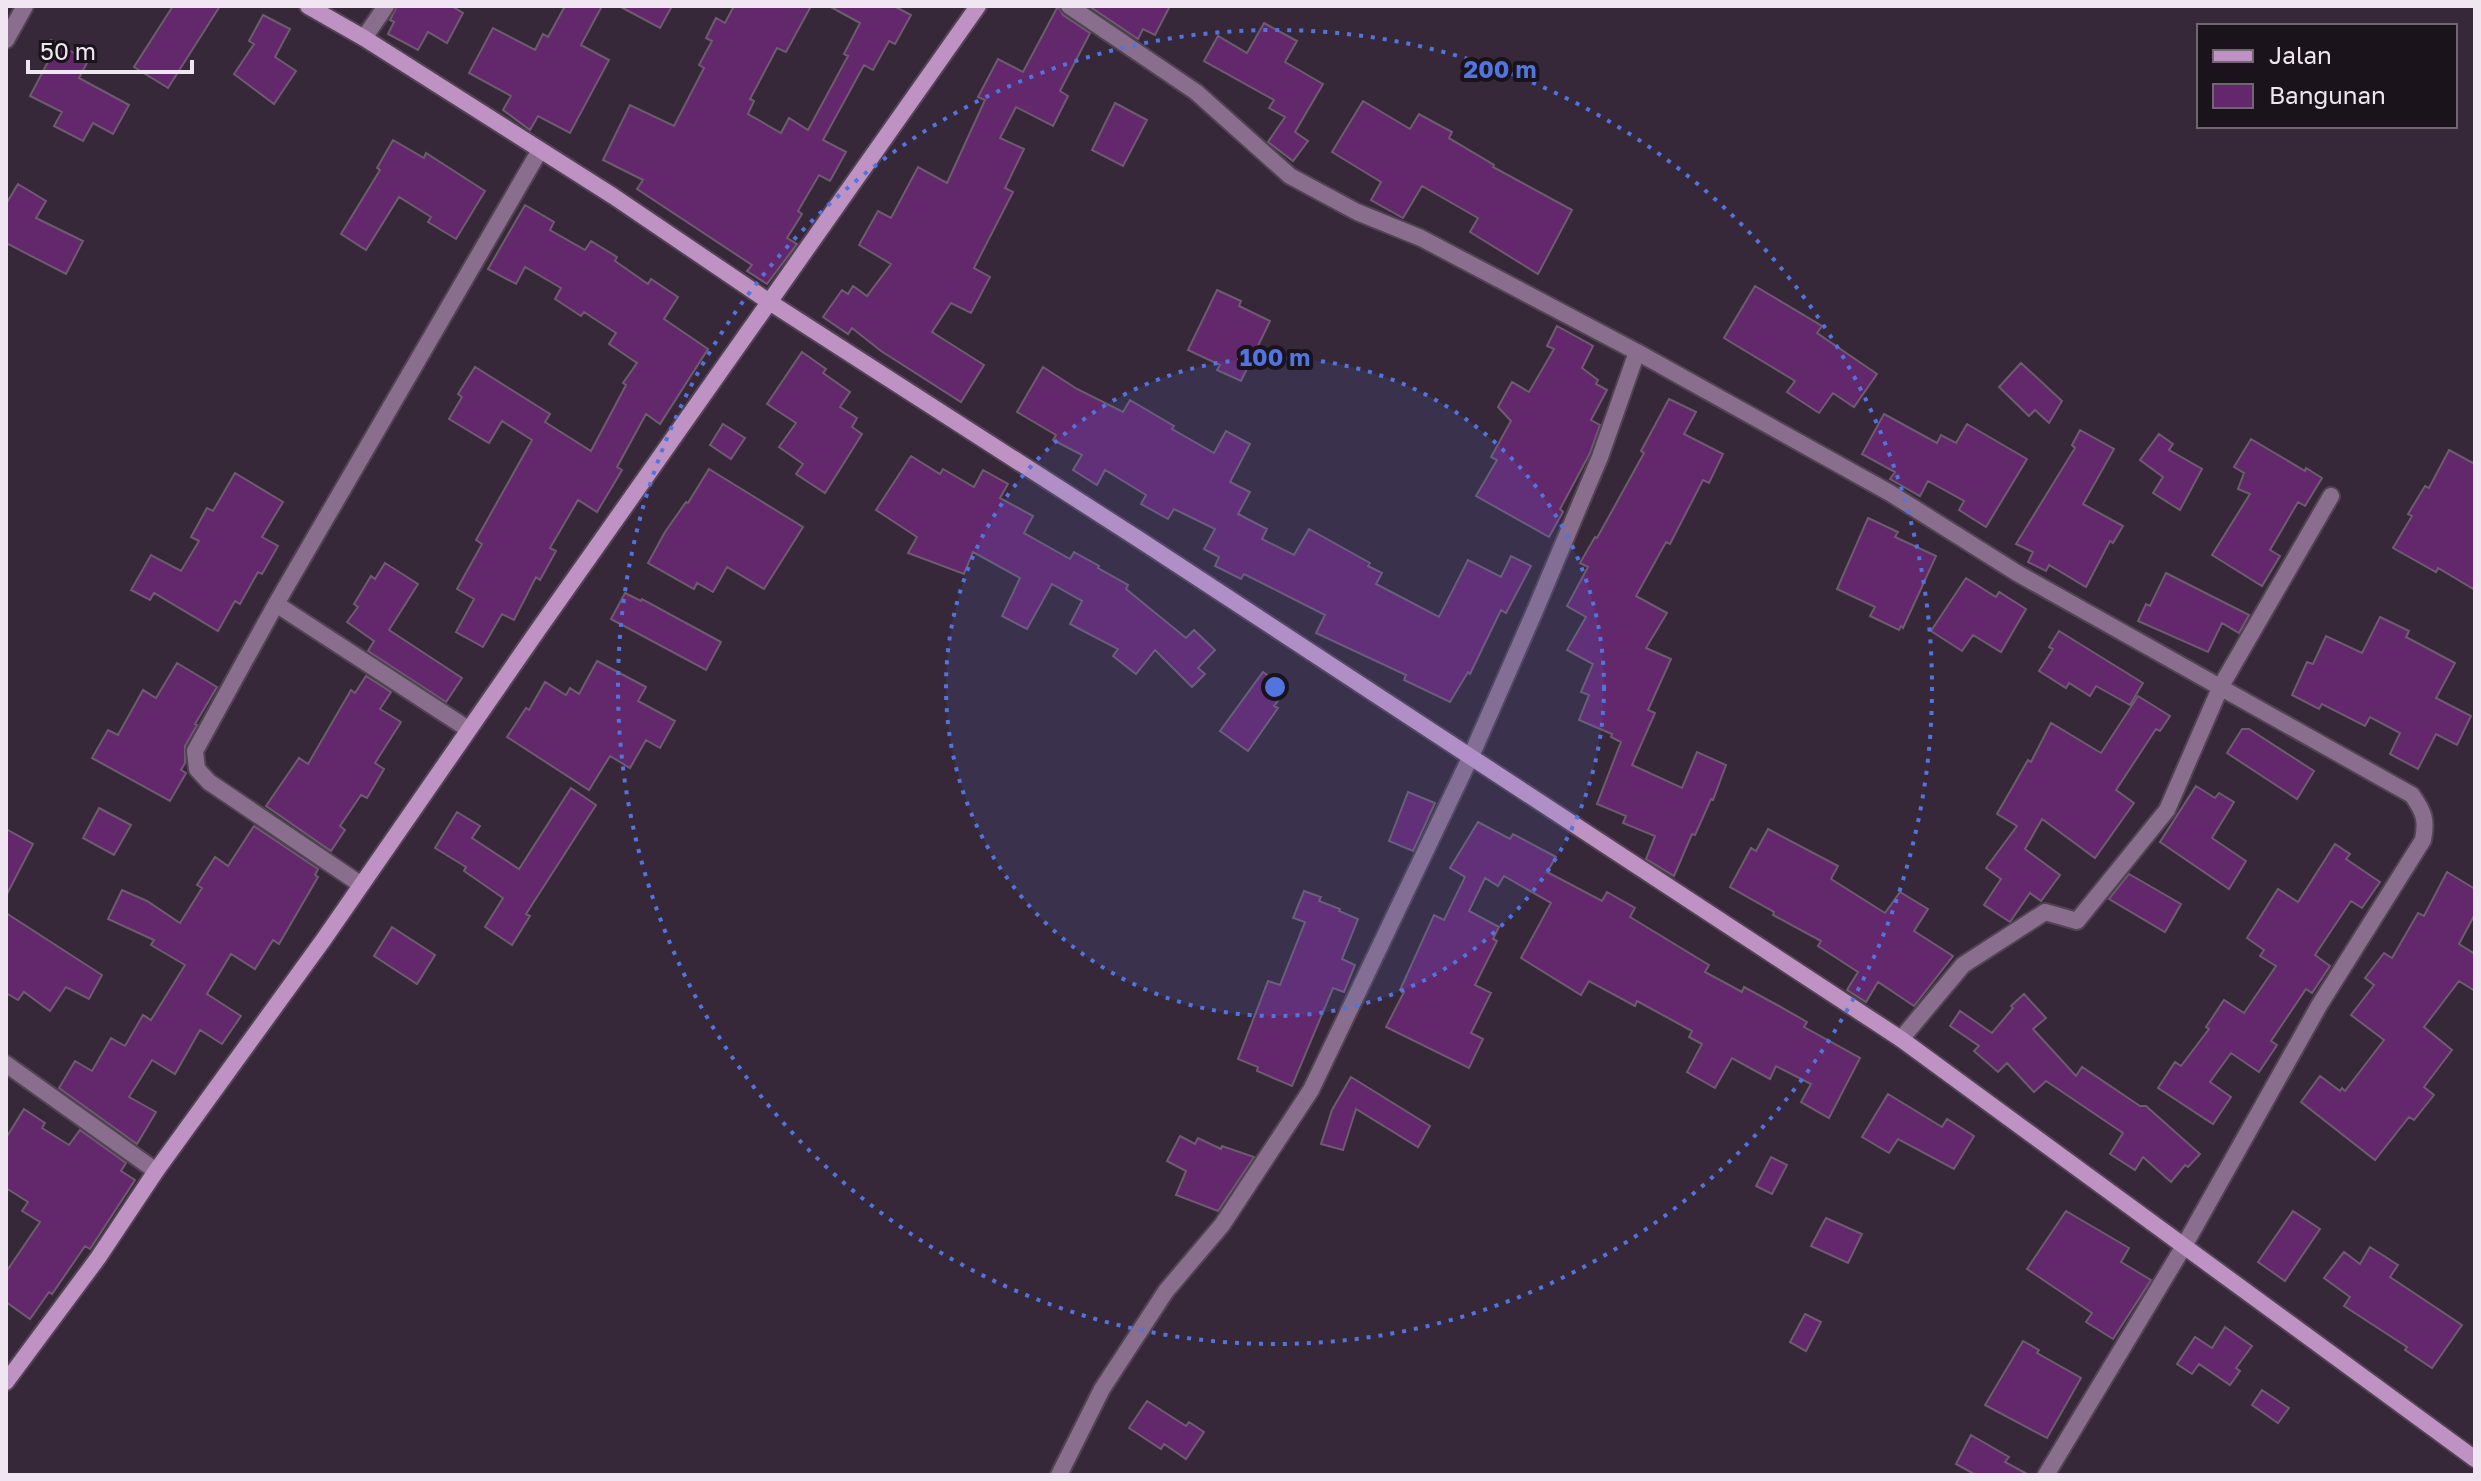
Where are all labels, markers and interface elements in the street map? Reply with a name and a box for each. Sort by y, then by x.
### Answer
scale bar [28,24,192,74]
legend [2197,24,2457,128]
text: 50 m [40,36,96,65]
text: Jalan [2269,40,2332,69]
text: 200 m [1464,54,1536,83]
text: Bangunan [2269,80,2386,109]
text: 100 m [1240,342,1310,371]
centre of rings [1261,673,1289,701]

